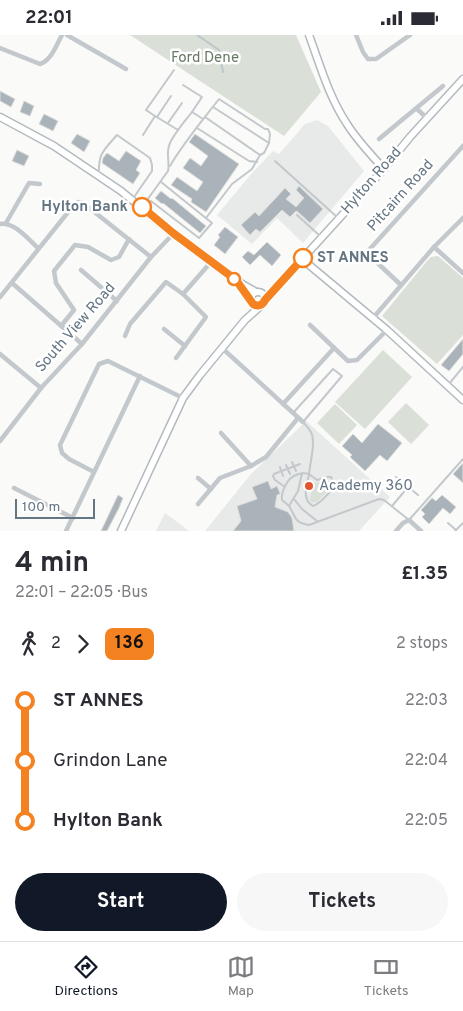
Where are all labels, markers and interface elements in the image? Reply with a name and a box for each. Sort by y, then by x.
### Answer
text: 22:01 [25,6,73,30]
park label: Ford Dene [171,49,239,68]
street label: Hylton Road [338,143,406,219]
street label: Pitcairn Road [364,156,438,236]
marker: Hylton Bank [132,197,152,217]
place label: Hylton Bank [41,198,128,217]
marker: ST ANNES [293,248,313,268]
place label: ST ANNES [317,249,389,268]
unlabelled marker [227,272,241,286]
street label: South View Road [32,279,120,377]
place label: Academy 360 [319,477,413,496]
marker: Academy 360 [303,480,315,492]
scale bar [15,496,95,519]
text: 100 m [22,499,60,516]
text: 4 min [15,546,89,582]
text: £1.35 [401,562,448,586]
text: 22:01 – 22:05 · Bus [15,583,148,603]
icon: walk [15,630,43,658]
icon: forward [69,630,97,658]
text: 136 [115,632,144,655]
text: 2 [51,634,61,654]
text: 2 stops [396,634,448,654]
text: ST ANNES [53,689,144,713]
text: 22:03 [405,691,448,711]
text: Grindon Lane [53,749,168,773]
text: 22:04 [405,751,448,771]
text: Hylton Bank [53,809,163,833]
text: 22:05 [405,811,448,831]
button: Start [15,873,227,931]
button: Tickets [237,873,448,931]
tab: Directions [54,953,118,1000]
tab: Map [227,953,255,1000]
tab: Tickets [364,953,409,1000]

